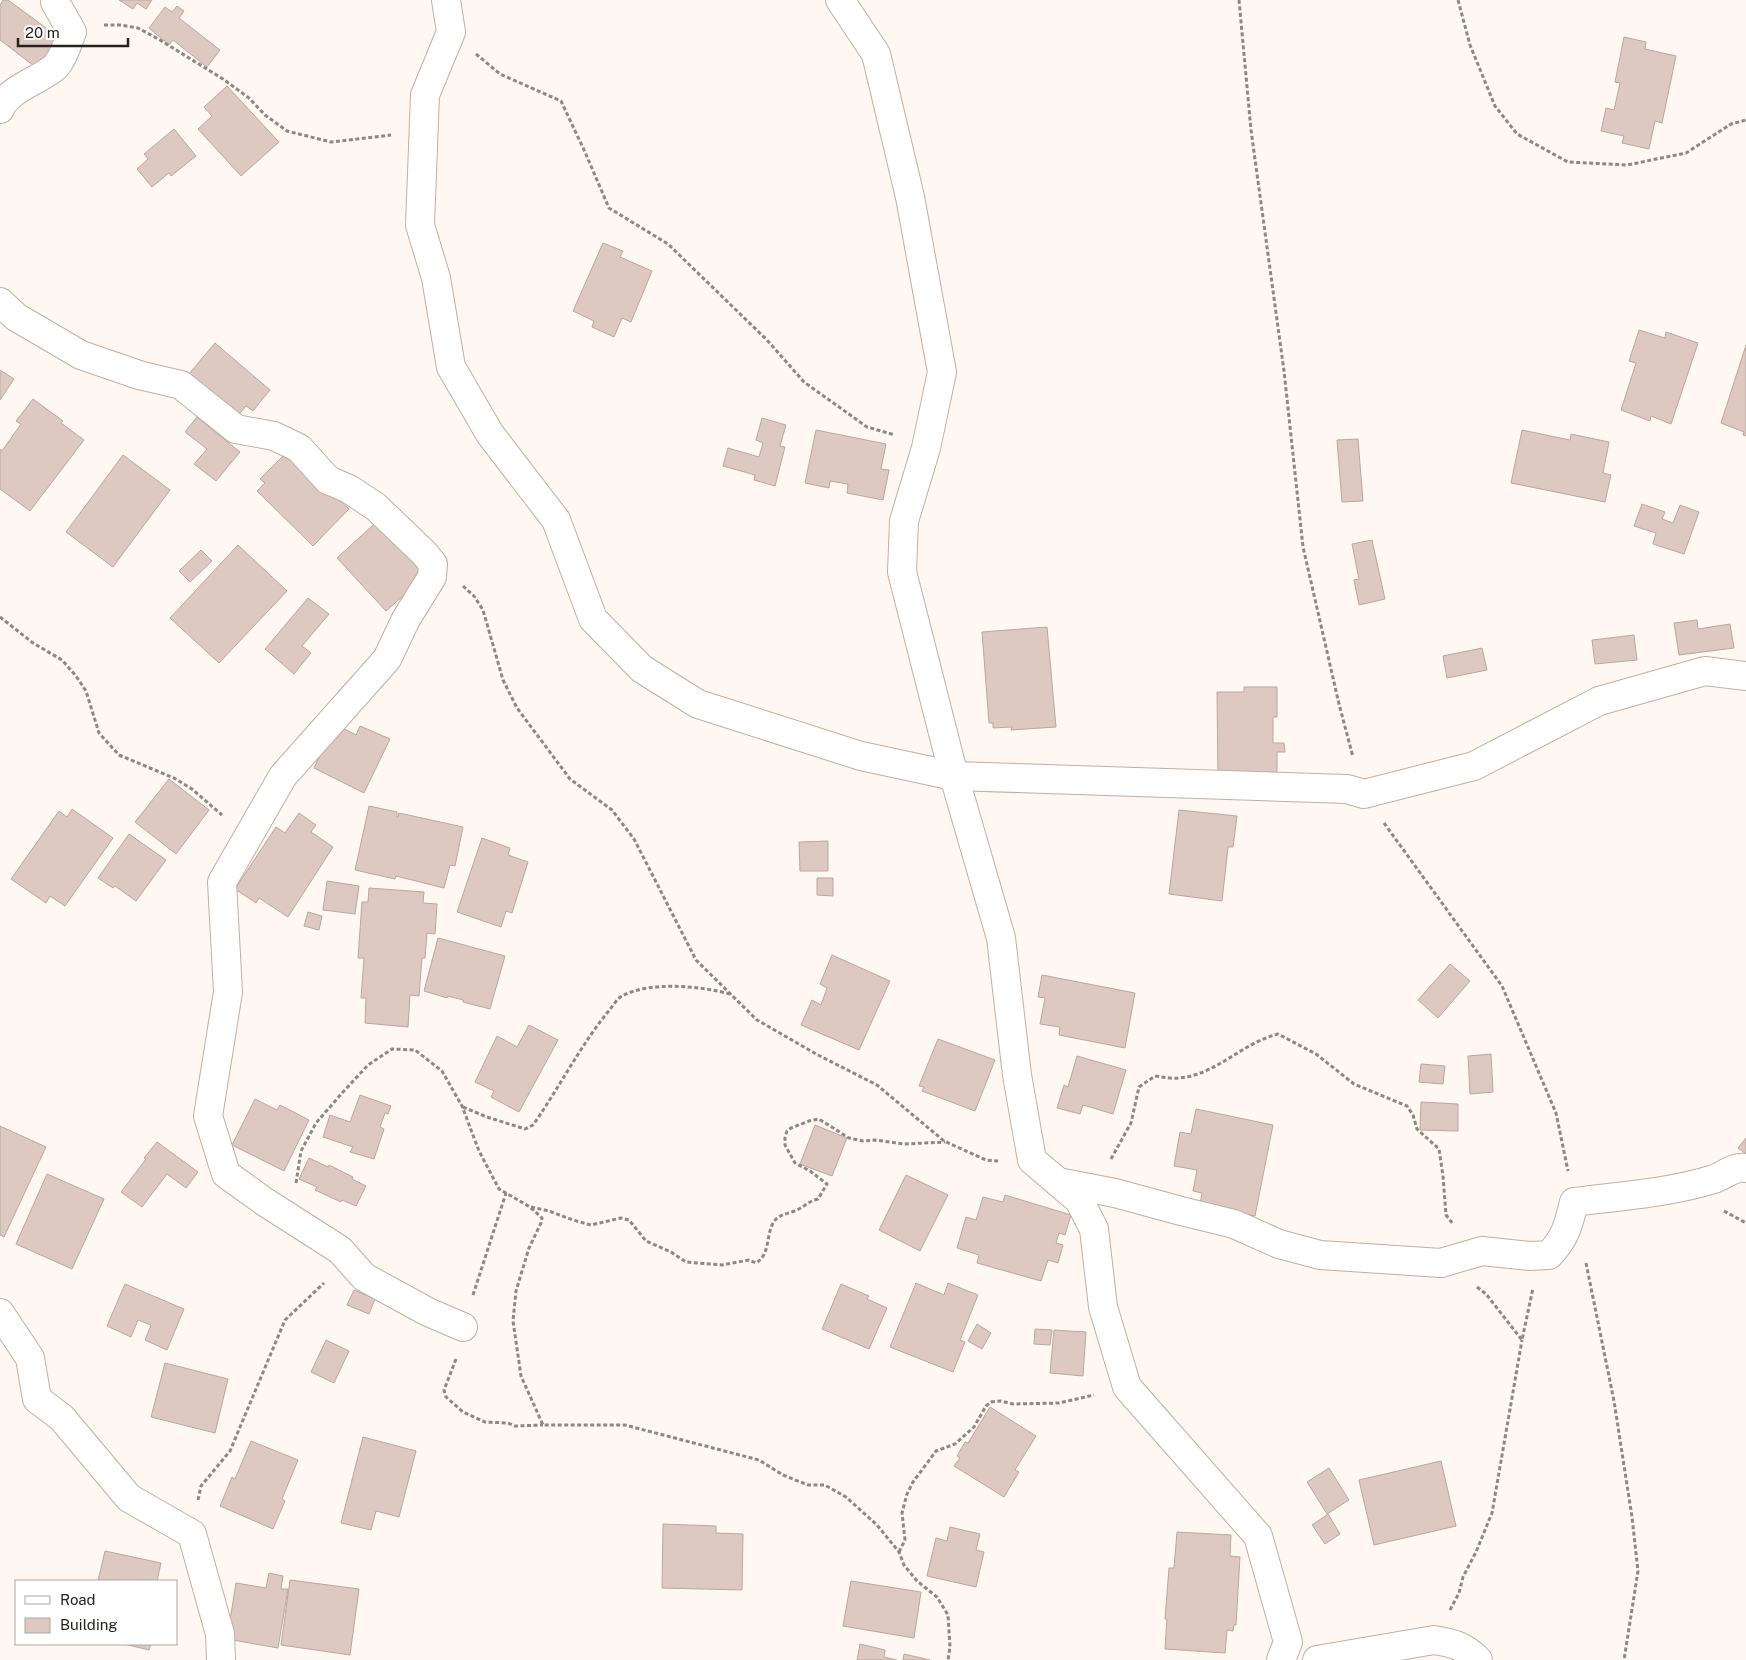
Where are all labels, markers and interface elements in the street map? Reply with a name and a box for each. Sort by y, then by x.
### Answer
scale bar [18,15,128,47]
text: 20 m [25,24,60,41]
legend [15,1580,178,1645]
text: Road [60,1591,96,1608]
text: Building [60,1616,118,1633]

